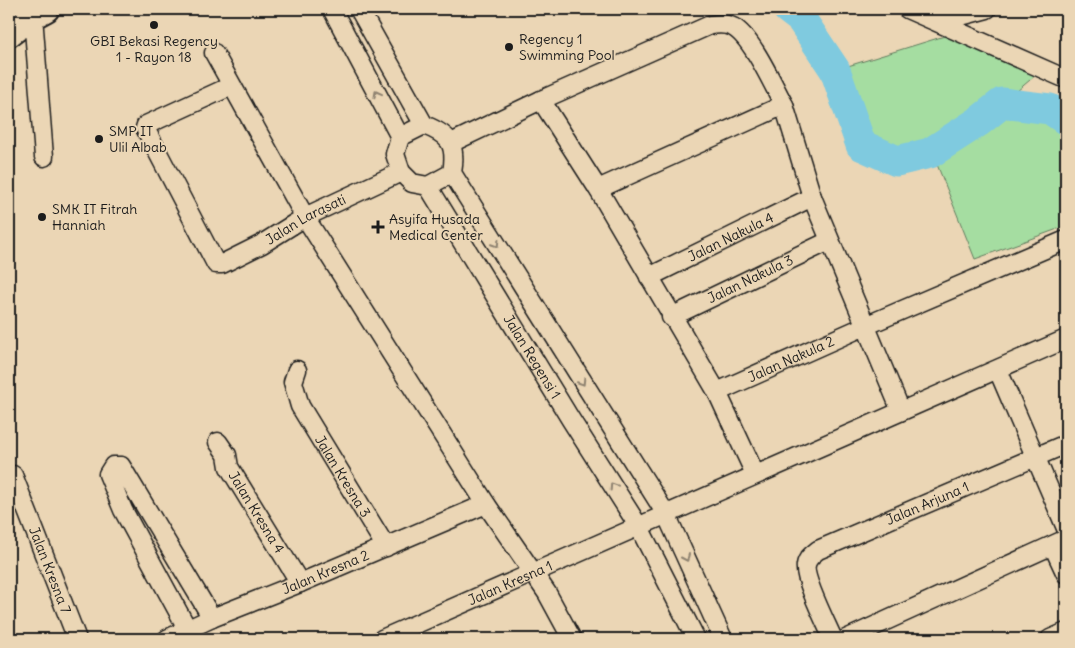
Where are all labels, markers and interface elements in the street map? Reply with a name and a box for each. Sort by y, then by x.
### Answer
marker: GBI Bekasi Regency 1 - Rayon 18 [148,19,160,31]
place label: Regency 1 Swimming Pool [519,30,615,64]
place label: GBI Bekasi Regency 1 - Rayon 18 [90,32,218,66]
marker: Regency 1 Swimming Pool [503,41,515,53]
one-way arrow [373,90,383,99]
place label: SMP IT Ulil Albab [109,122,167,156]
marker: SMP IT Ulil Albab [93,133,105,145]
street label: Jalan Larasati [262,190,349,249]
place label: SMK IT Fitrah Hanniah [52,200,137,234]
street label: Jalan Nakula 4 [685,208,776,266]
place label: Asyifa Husada Medical Center [389,210,483,244]
marker: SMK IT Fitrah Hanniah [36,211,48,223]
marker: Asyifa Husada Medical Center [371,220,385,234]
one-way arrow [490,238,500,247]
street label: Jalan Nakula 3 [704,251,796,307]
street label: Jalan Regensi 1 [500,311,565,402]
street label: Jalan Nakula 2 [745,332,837,386]
one-way arrow [576,376,585,385]
street label: Jalan Kresna 3 [311,432,375,521]
street label: Jalan Kresna 4 [225,468,289,557]
street label: Jalan Arjuna 1 [883,478,972,529]
one-way arrow [610,482,619,491]
street label: Jalan Kresna 7 [25,524,75,616]
street label: Jalan Kresna 2 [279,546,372,598]
one-way arrow [680,553,690,562]
street label: Jalan Kresna 1 [465,556,555,609]

